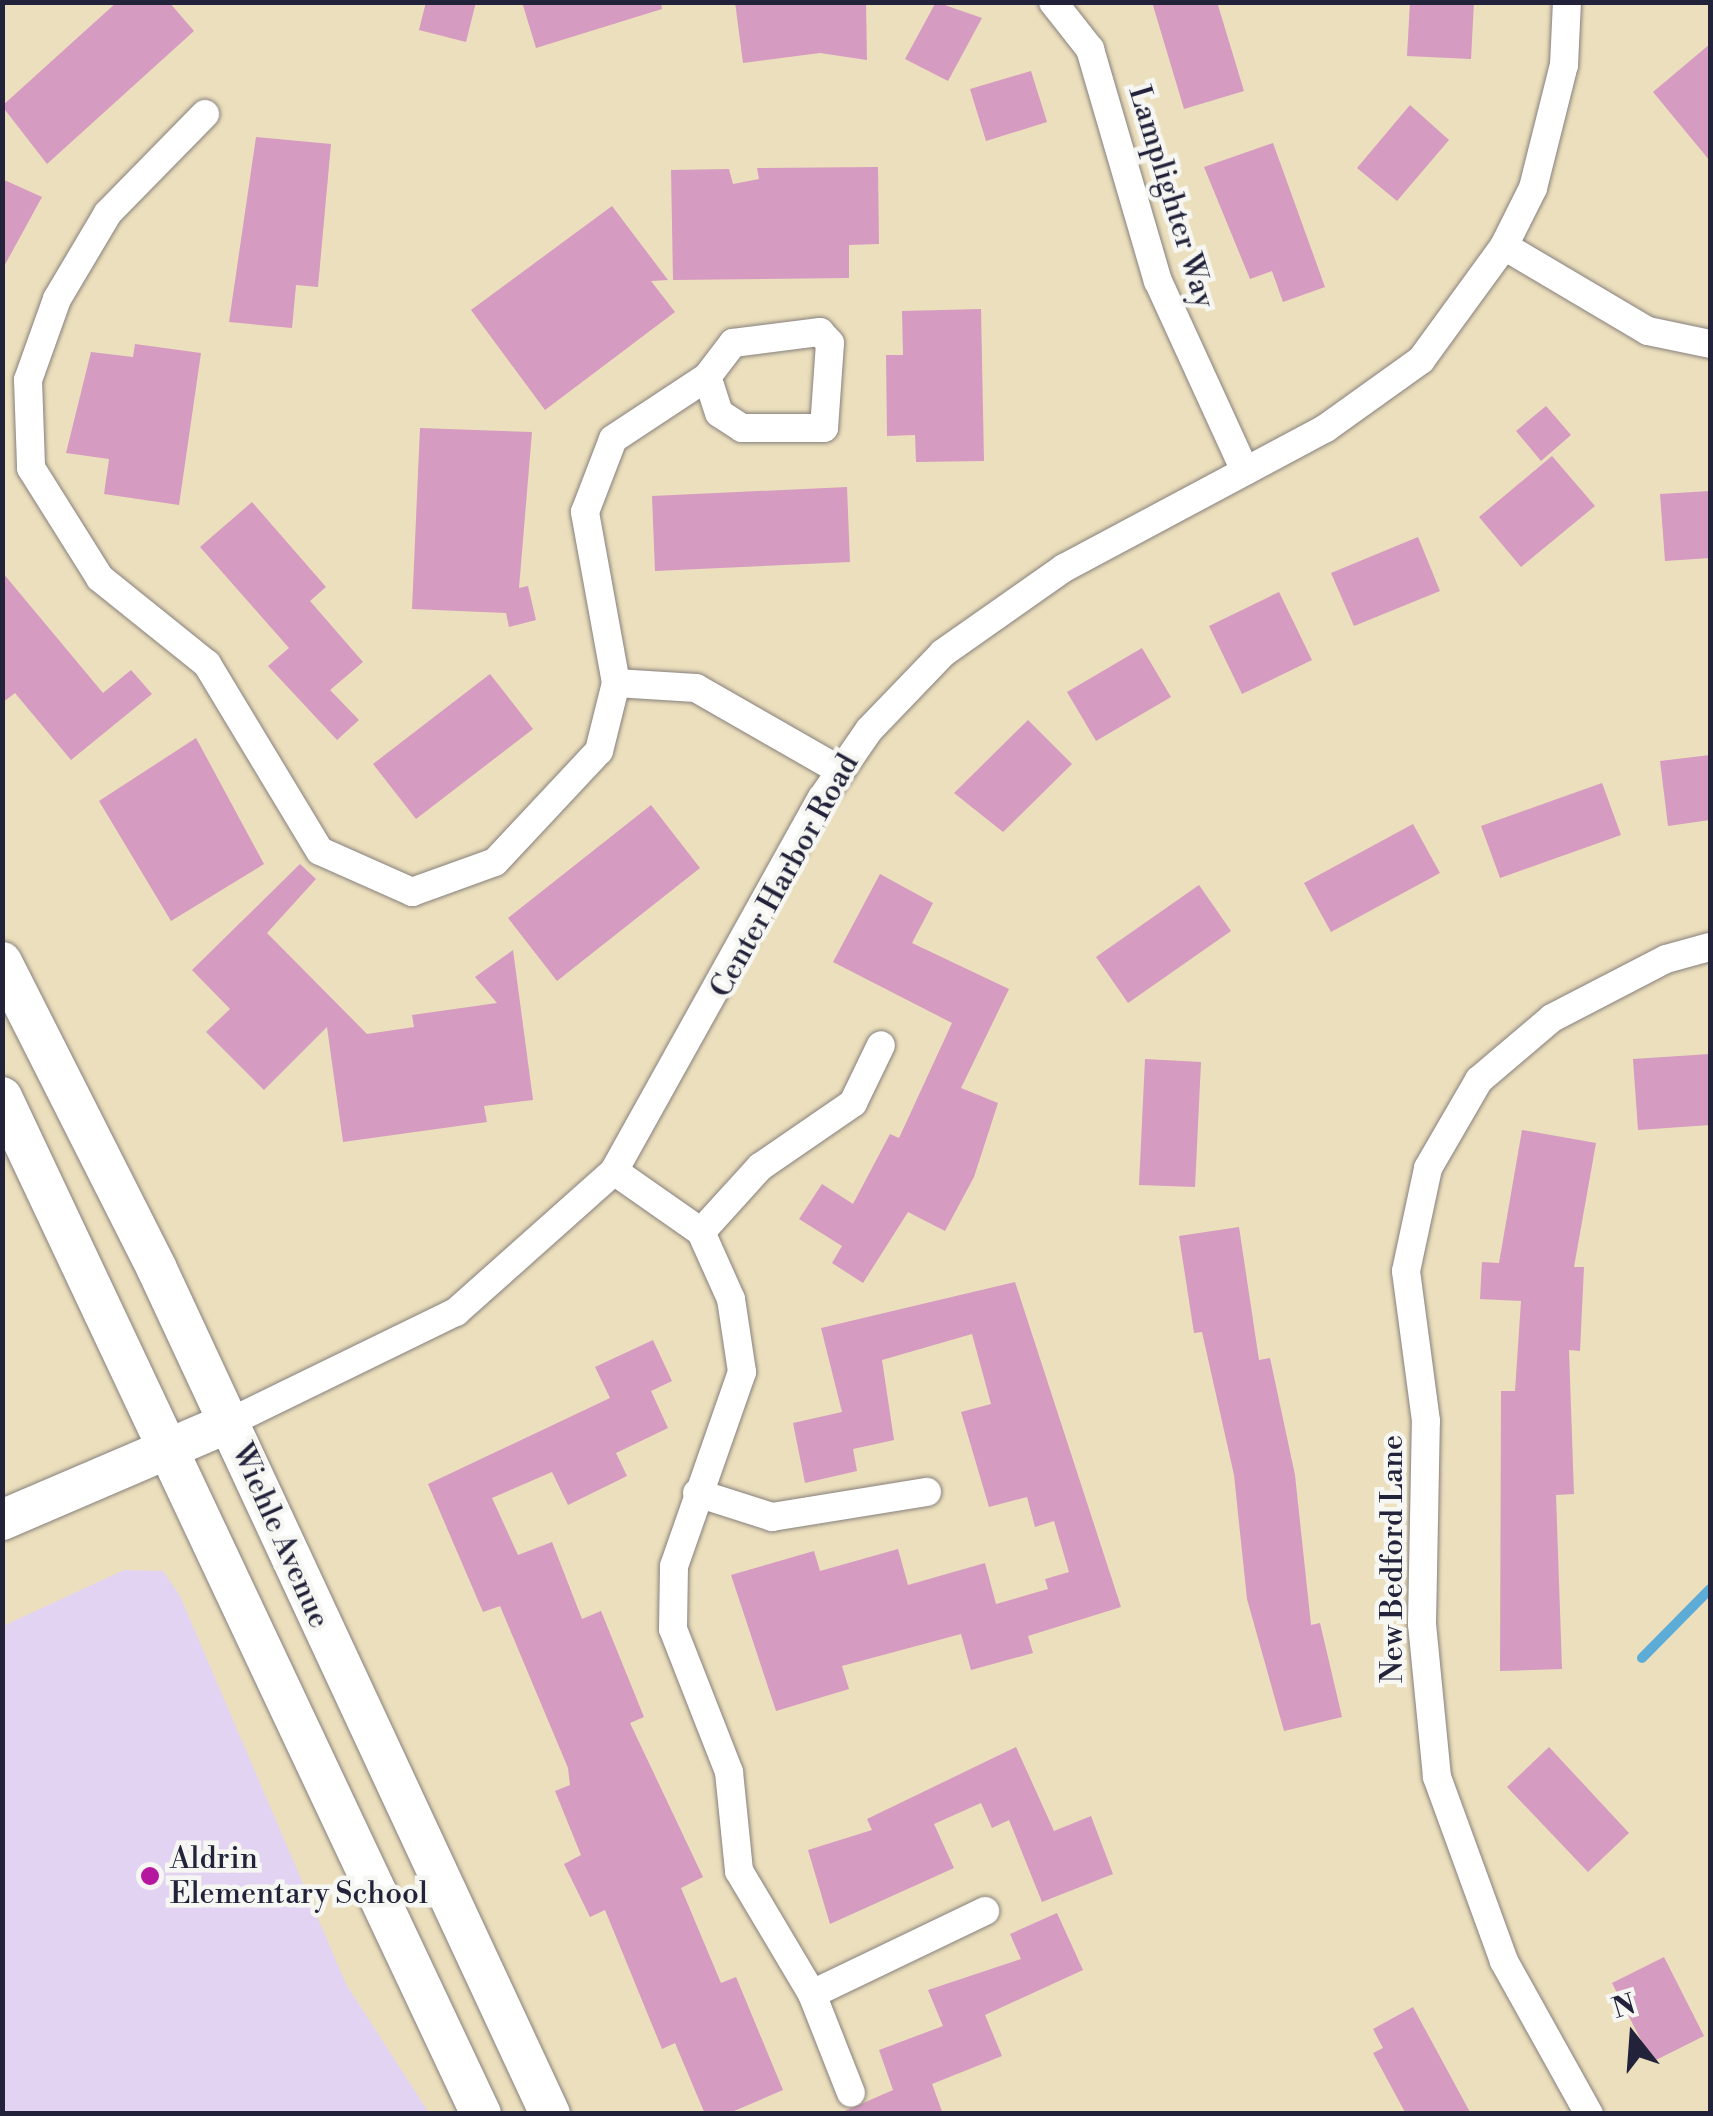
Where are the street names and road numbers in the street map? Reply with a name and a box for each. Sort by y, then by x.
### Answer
street label: Lamplighter Way [1120,82,1222,312]
street label: Center Harbor Road [703,748,867,1004]
street label: New Bedford Lane [1375,1435,1411,1683]
street label: Wiehle Avenue [223,1438,337,1634]

